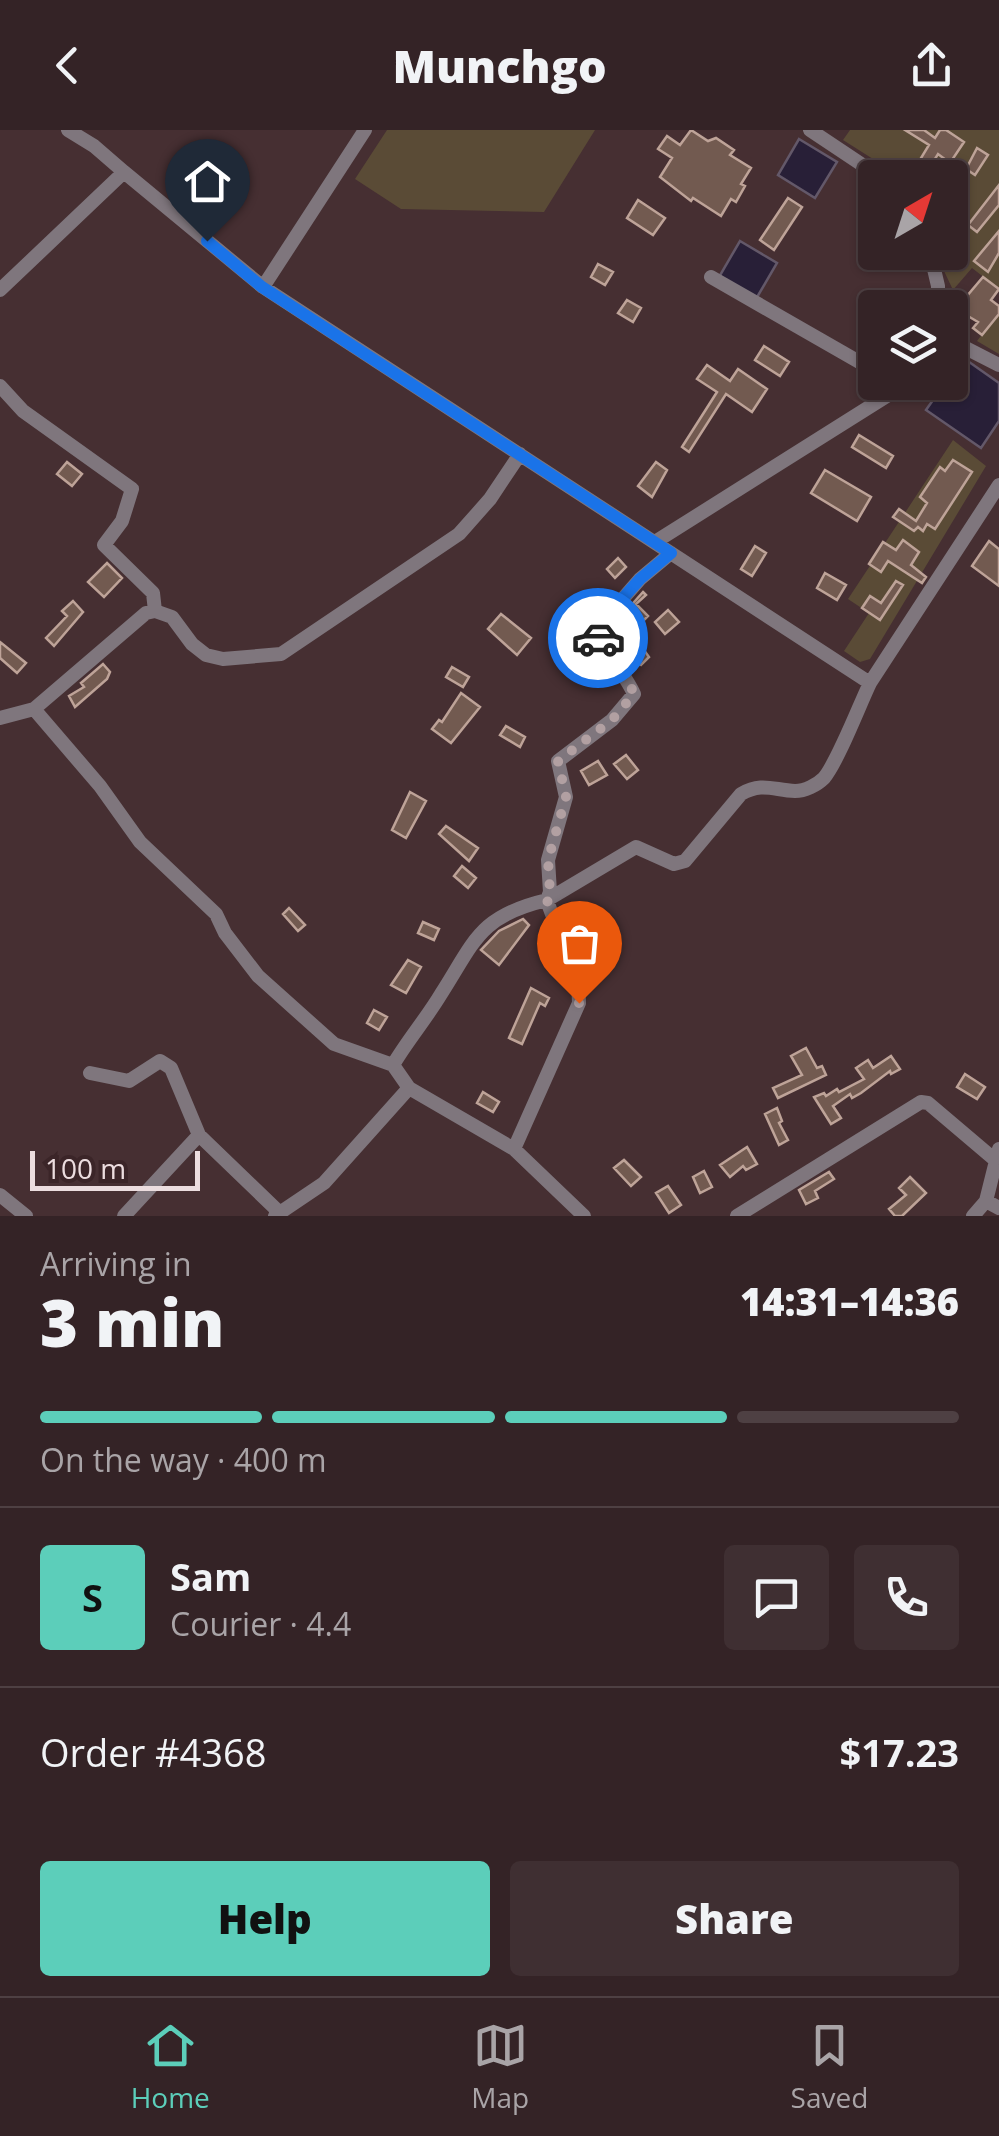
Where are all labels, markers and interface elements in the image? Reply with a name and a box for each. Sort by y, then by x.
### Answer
text: Munchgo [392,35,607,96]
icon: back [40,38,95,93]
icon: share [904,38,959,93]
pin [165,139,250,242]
icon: home [180,154,235,209]
north arrow [858,160,968,270]
map controls [858,160,968,400]
button: layers [858,290,968,400]
courier [548,588,648,688]
icon: car [571,611,626,666]
pin [537,901,622,1004]
icon: bag [552,916,607,971]
scale bar [30,1146,200,1190]
text: 100 m [45,1149,126,1187]
text: Arriving in [40,1242,192,1285]
text: 14:31–14:36 [740,1275,959,1327]
text: 3 min [40,1278,225,1366]
text: On the way · 400 m [40,1438,327,1481]
button: chat [724,1545,829,1650]
button: phone [854,1545,959,1650]
text: Sam [170,1550,251,1602]
text: S [82,1571,103,1623]
text: Courier · 4.4 [170,1602,351,1645]
text: Order #4368 [40,1726,267,1778]
text: $17.23 [840,1726,959,1778]
button: Help [40,1861,490,1976]
button: Share [510,1861,959,1976]
tab: Home [131,2018,210,2116]
tab: Map [471,2018,529,2116]
tab: Saved [791,2018,868,2116]

